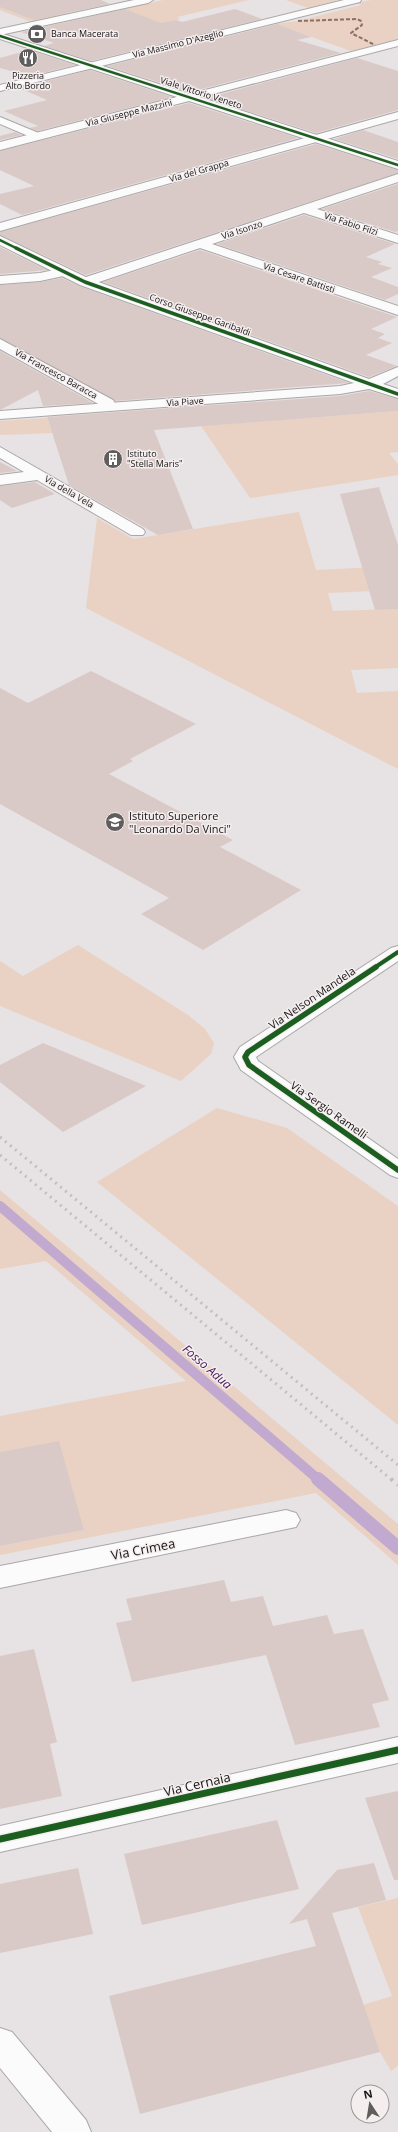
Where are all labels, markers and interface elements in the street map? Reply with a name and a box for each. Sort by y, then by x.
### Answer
bank icon: Banca Macerata [26,23,48,45]
street label: Via Massimo D'Azeglio [131,26,225,61]
place label: Banca Macerata [51,27,118,40]
restaurant icon: Pizzeria Alto Bordo [17,47,39,69]
place label: Pizzeria Alto Bordo [6,69,50,92]
street label: Viale Vittorio Veneto [159,73,244,112]
street label: Via Giuseppe Mazzini [84,95,173,130]
street label: Via del Grappa [168,156,230,185]
street label: Via Fabio Filzi [323,209,380,238]
street label: Via Isonzo [220,217,264,242]
street label: Via Cesare Battisti [261,259,337,296]
street label: Corso Giuseppe Garibaldi [148,290,253,339]
street label: Via Francesco Baracca [13,345,100,402]
street label: Via Piave [166,394,204,409]
place label: Istituto "Stella Maris" [127,447,183,470]
building icon: Istituto "Stella Maris" [102,448,124,470]
street label: Via della Vela [42,472,96,511]
place label: Istituto Superiore "Leonardo Da Vinci" [129,808,231,836]
school or university icon: Istituto Superiore "Leonardo Da Vinci" [104,811,126,833]
street label: Via Nelson Mandela [265,963,358,1032]
street label: Via Sergio Ramelli [288,1077,371,1142]
water label: Fosso Adua [179,1341,236,1393]
street label: Via Crimea [109,1534,177,1564]
street label: Via Cernaia [162,1768,232,1800]
north arrow [350,2084,390,2124]
text: N [362,2085,374,2102]

